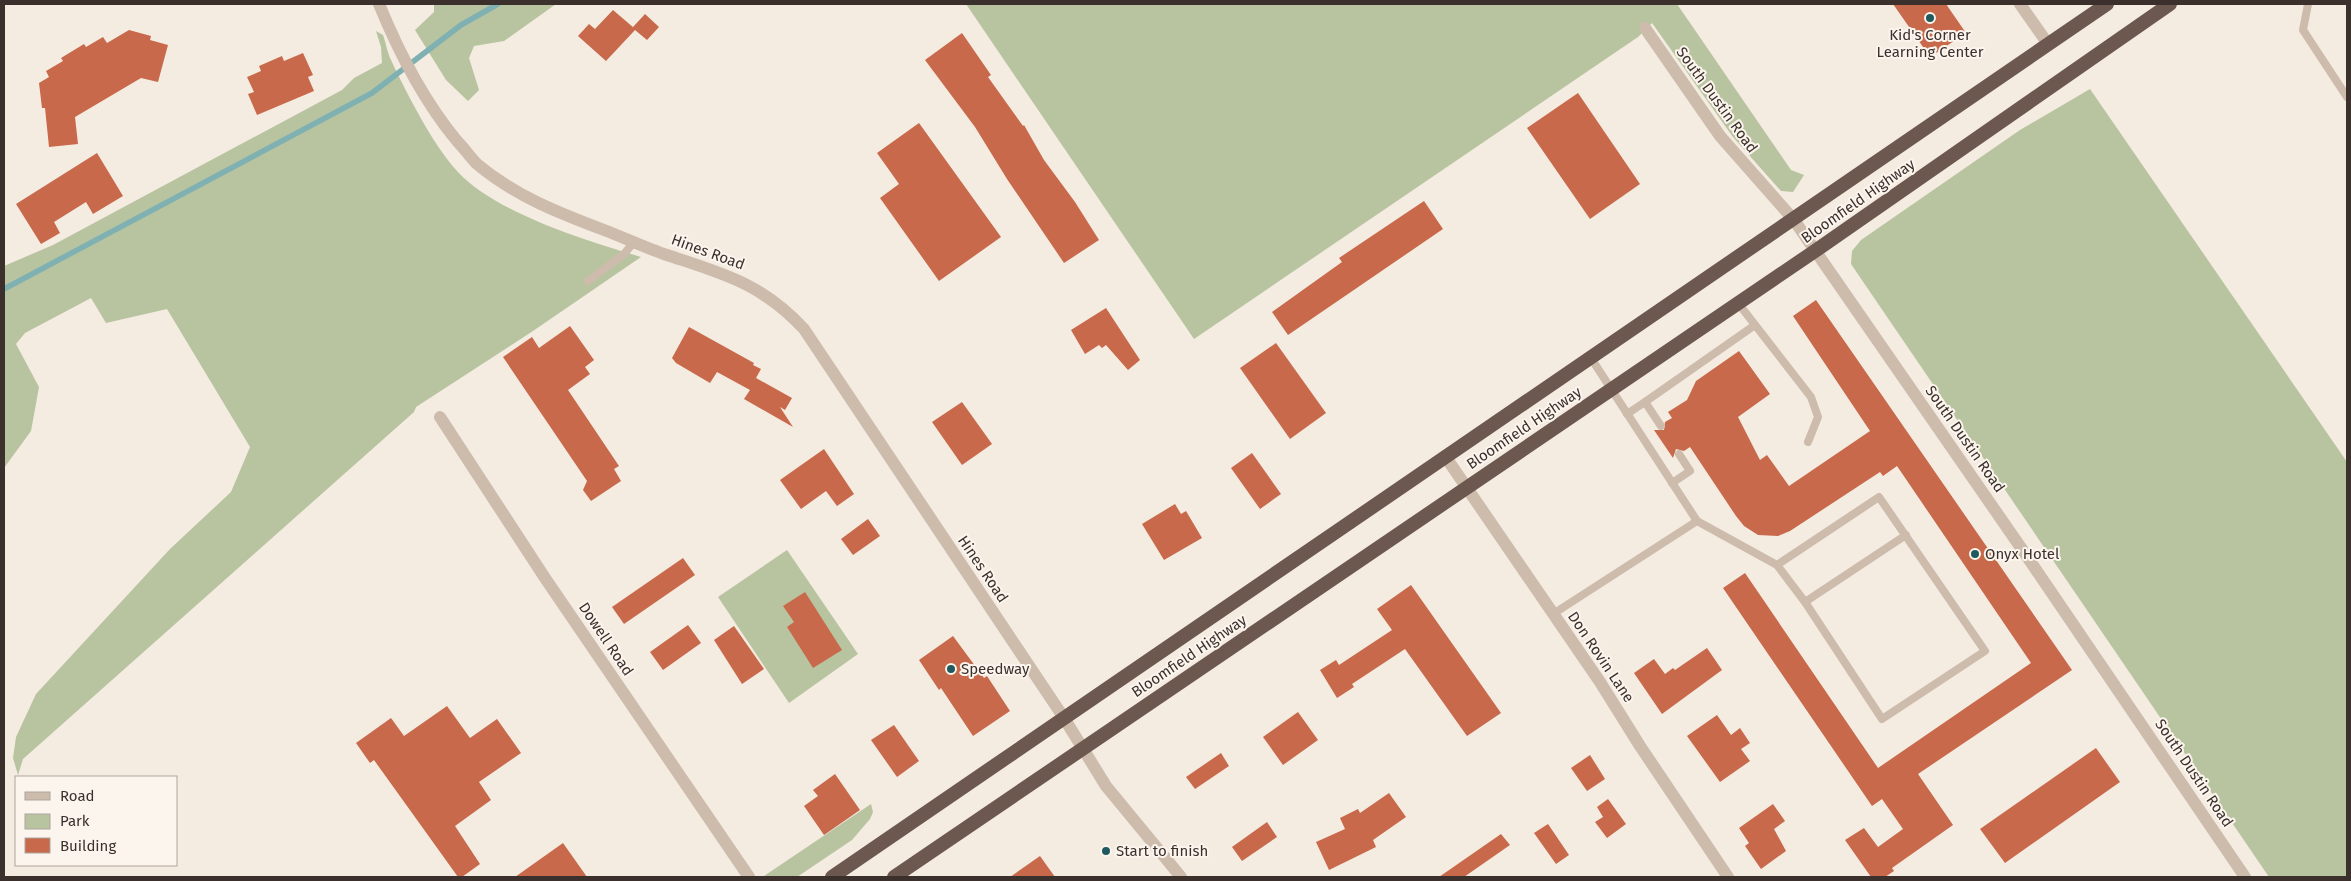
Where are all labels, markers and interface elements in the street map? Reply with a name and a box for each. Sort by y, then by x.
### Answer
marker: Kid's Corner Learning Center [1924,12,1936,24]
place label: Kid's Corner Learning Center [1877,26,1984,61]
street label: South Dustin Road [1673,44,1761,156]
street label: Bloomfield Highway [1798,155,1919,247]
street label: Hines Road [669,230,747,274]
street label: South Dustin Road [1921,382,2009,496]
street label: Bloomfield Highway [1463,383,1585,473]
street label: Hines Road [954,532,1012,606]
place label: Onyx Hotel [1985,545,2060,563]
marker: Onyx Hotel [1969,548,1981,560]
street label: Dowell Road [575,599,637,679]
street label: Don Rovin Lane [1564,608,1638,706]
street label: Bloomfield Highway [1128,611,1250,701]
place label: Speedway [961,660,1030,678]
marker: Speedway [945,663,957,675]
street label: South Dustin Road [2151,716,2237,830]
legend [15,776,178,866]
text: Road [60,787,95,805]
text: Park [60,812,90,830]
text: Building [60,837,116,855]
place label: Start to finish [1116,842,1208,860]
marker: Start to finish [1100,845,1112,857]

